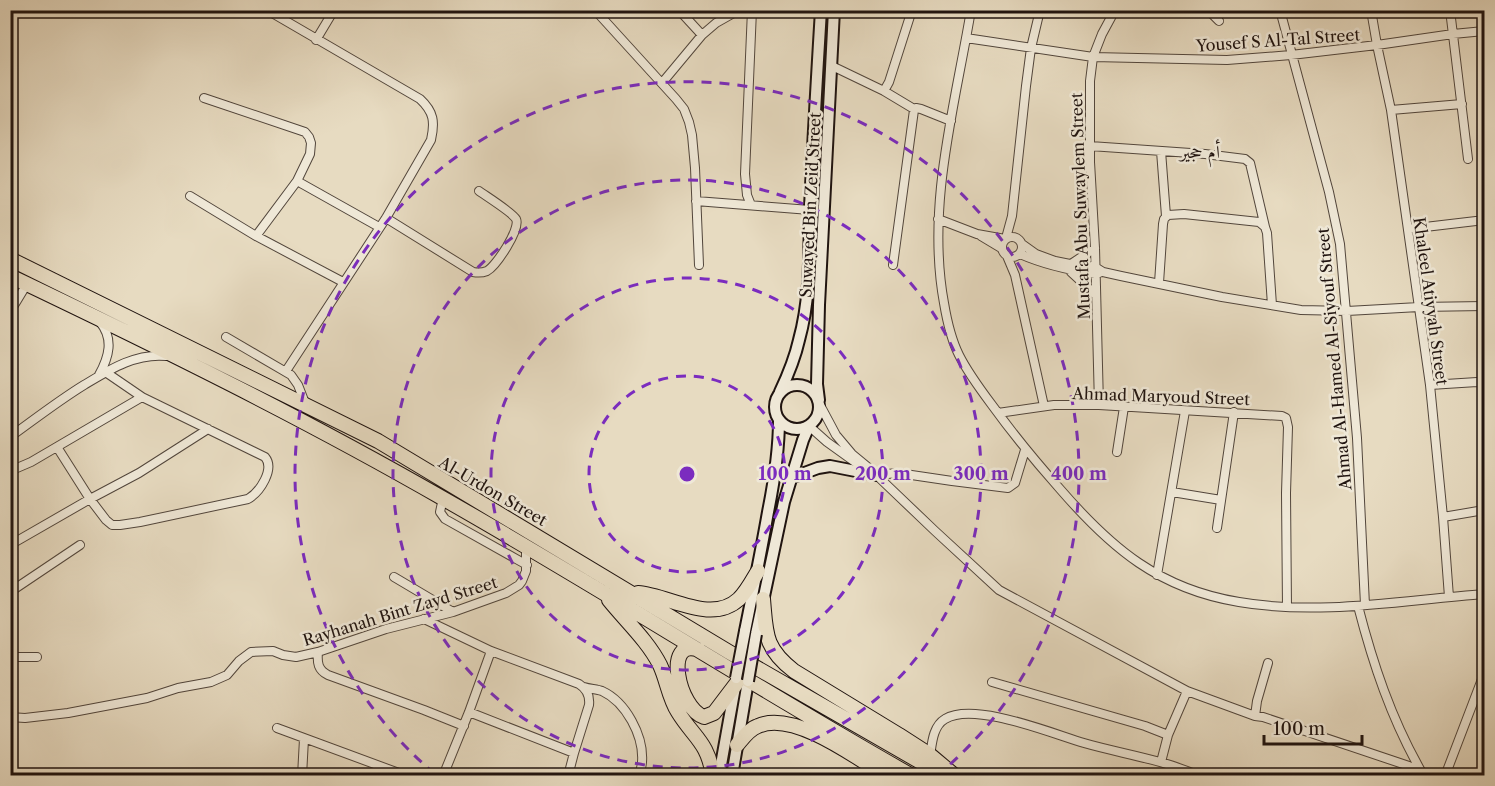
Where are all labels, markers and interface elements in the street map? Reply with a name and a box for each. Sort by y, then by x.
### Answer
street label: Yousef S Al-Tal Street [1194,24,1361,56]
street label: Mustafa Abu Suwaylem Street [1066,92,1094,320]
street label: Suwayed Bin Zeid Street [795,111,825,298]
district label: أم حجير [1178,139,1221,168]
street label: Khaleel Atiyyah Street [1409,216,1453,387]
street label: Ahmad Al-Hamed Al-Siyouf Street [1313,227,1356,492]
street label: Ahmad Maryoud Street [1071,383,1251,409]
street label: Al-Urdon Street [434,451,551,530]
text: 100 m [758,463,812,485]
text: 200 m [855,463,911,485]
text: 300 m [953,463,1009,485]
text: 400 m [1051,463,1107,485]
centre of rings [677,464,697,484]
street label: Rayhanah Bint Zayd Street [300,572,500,650]
scale bar [1264,708,1362,746]
text: 100 m [1273,718,1325,740]

